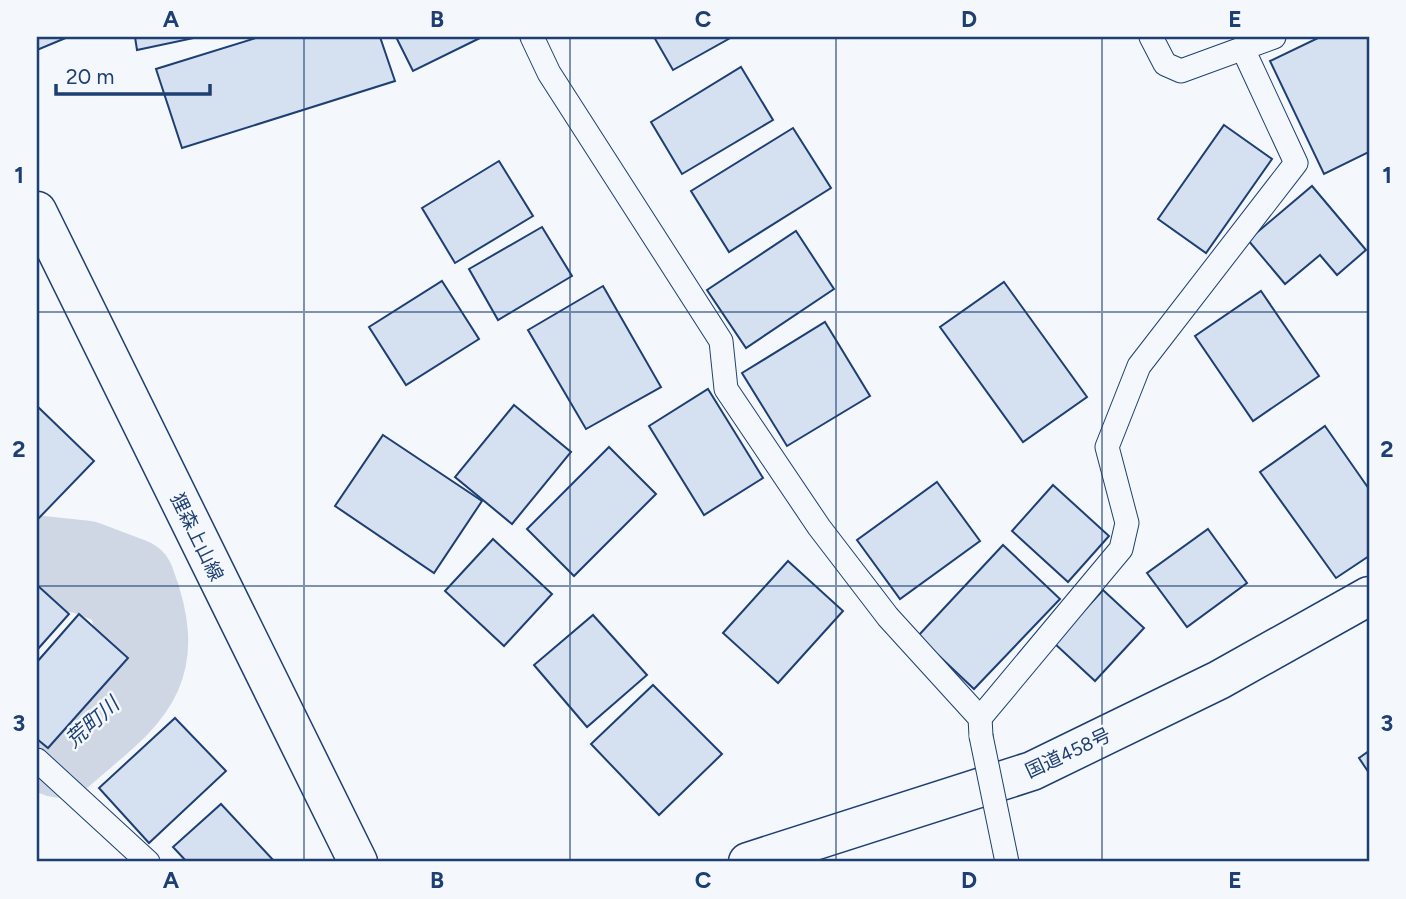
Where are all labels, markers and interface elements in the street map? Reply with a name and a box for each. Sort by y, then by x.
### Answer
text: A [163,5,180,33]
text: B [430,5,444,33]
text: C [695,5,712,33]
text: D [961,5,977,33]
text: E [1228,5,1242,33]
scale bar [56,52,210,96]
text: 20 m [66,64,114,89]
text: 1 [14,161,24,189]
text: 1 [1382,161,1392,189]
text: 2 [12,435,26,463]
text: 2 [1380,435,1394,463]
street label: 狸森上山線 [166,489,228,585]
water label: 荒町川 [60,690,125,752]
text: 3 [13,709,25,737]
text: 3 [1381,709,1393,737]
street label: 国道458号 [1022,723,1114,783]
text: A [163,866,180,894]
text: B [430,866,444,894]
text: C [695,866,712,894]
text: D [961,866,977,894]
text: E [1228,866,1242,894]

